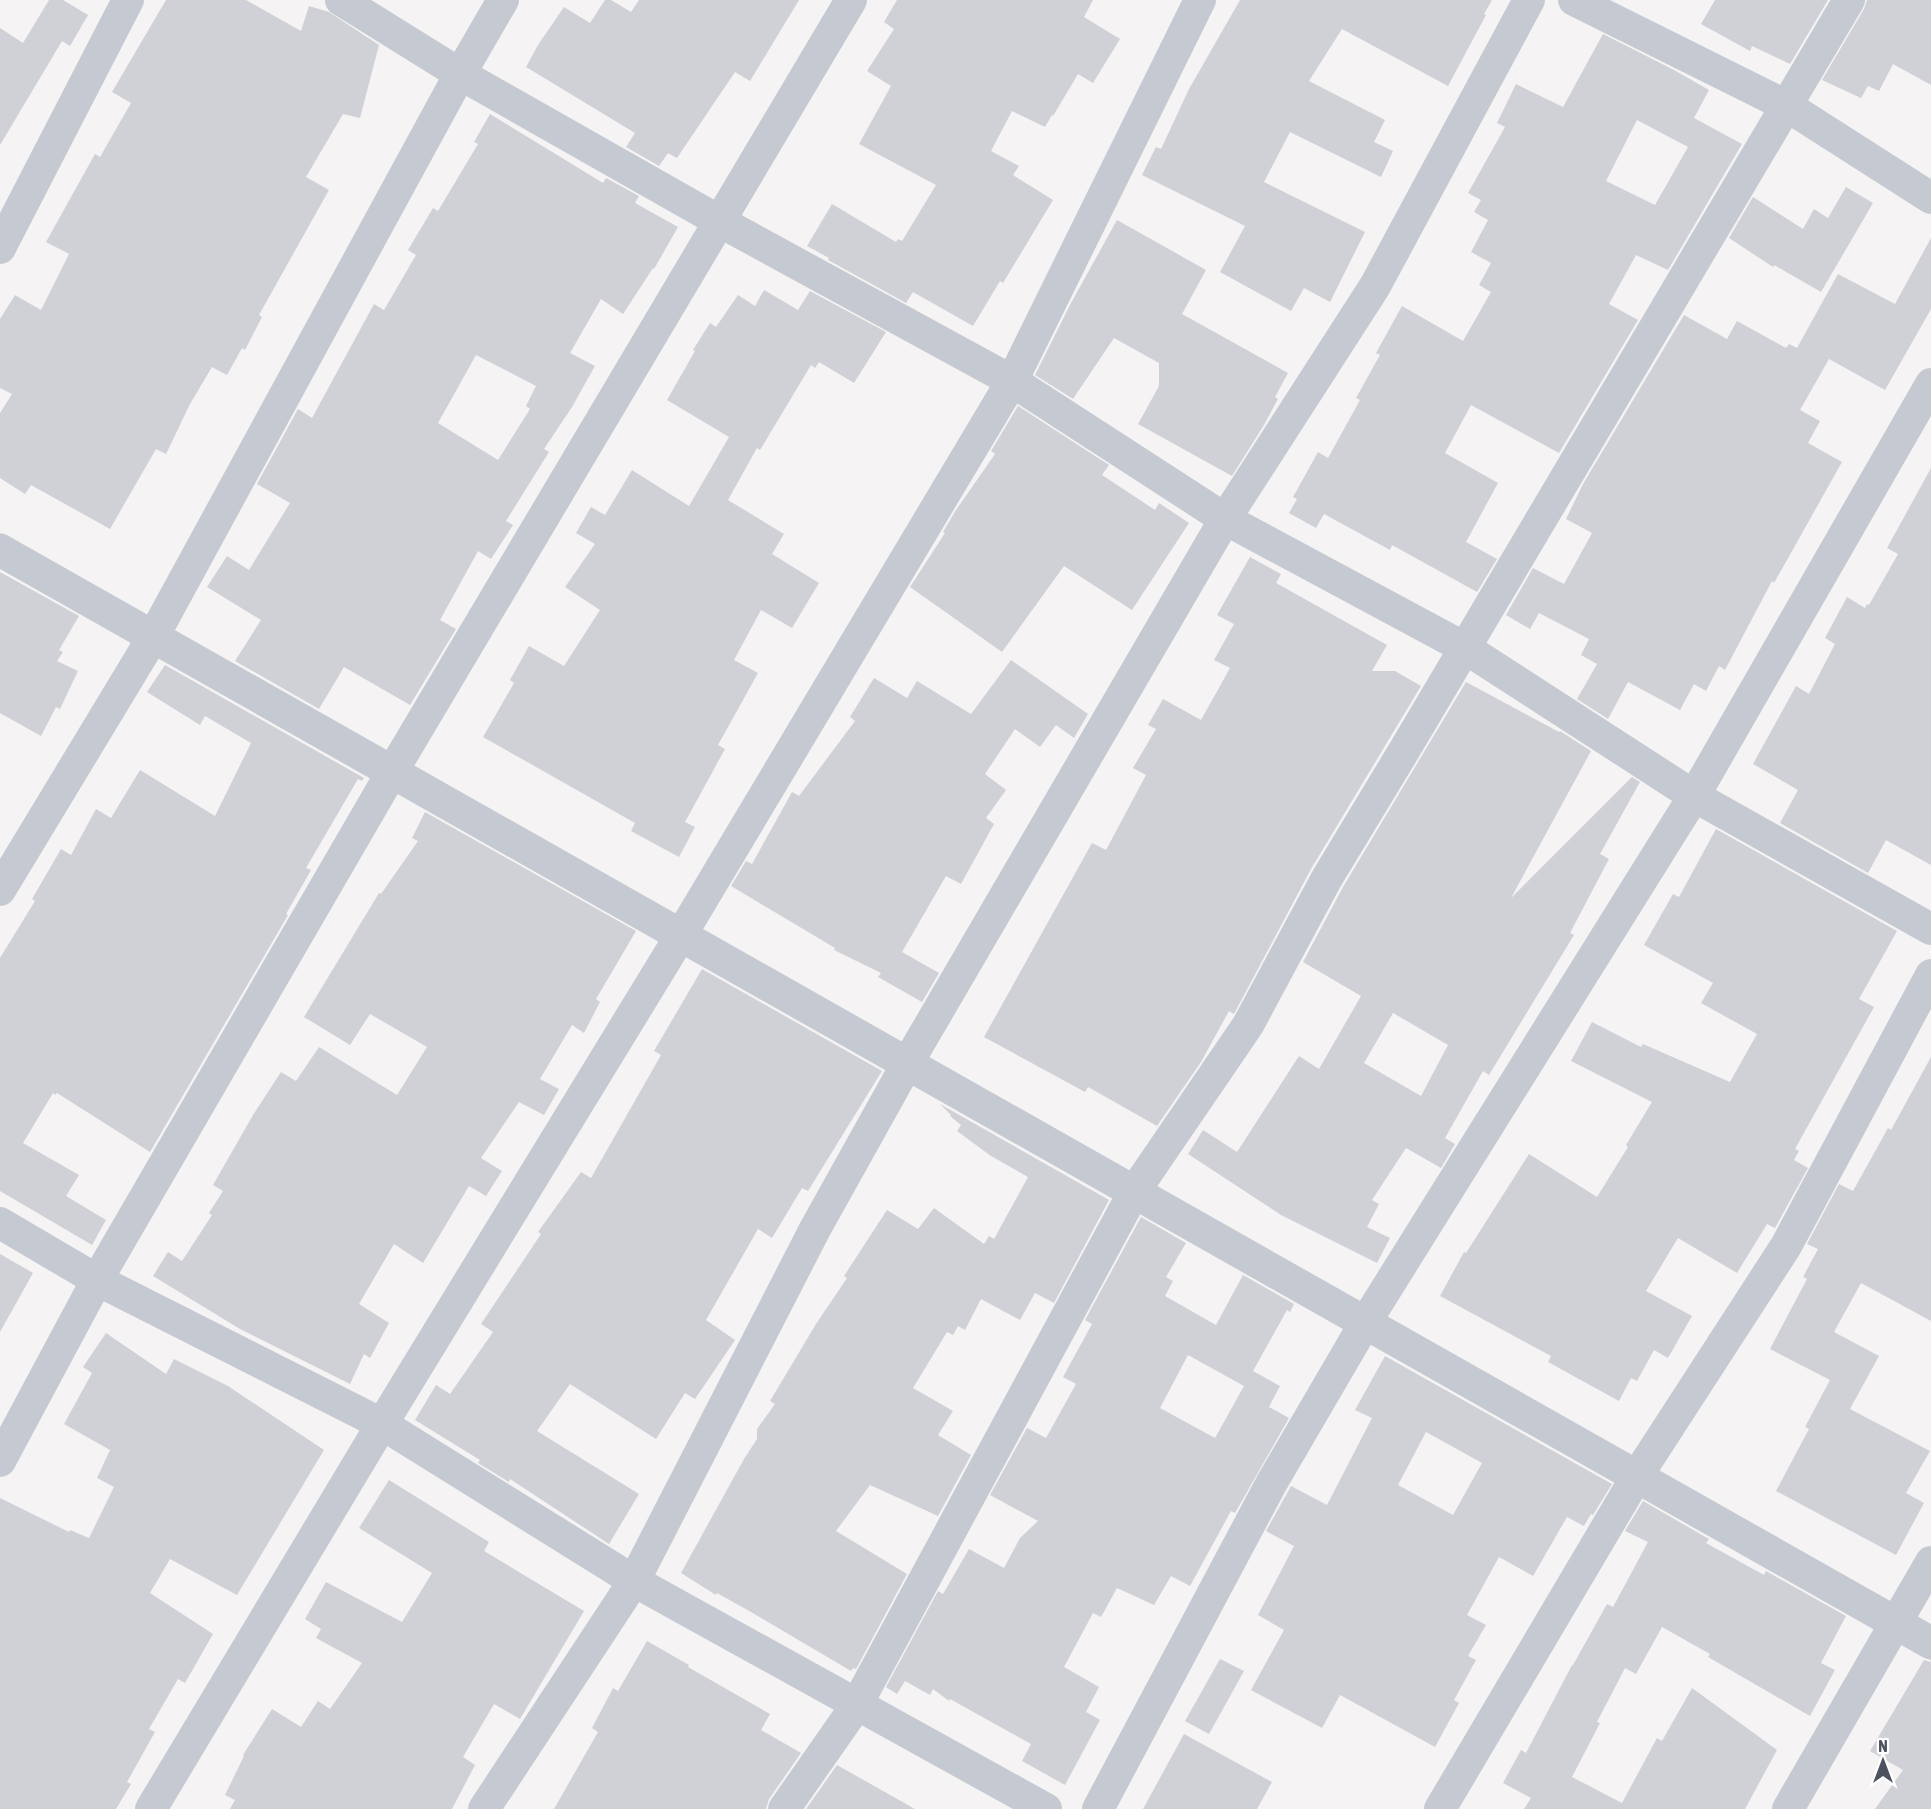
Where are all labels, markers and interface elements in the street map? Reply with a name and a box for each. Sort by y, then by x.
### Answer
north arrow [1853,1731,1913,1791]
text: N [1878,1737,1888,1755]

